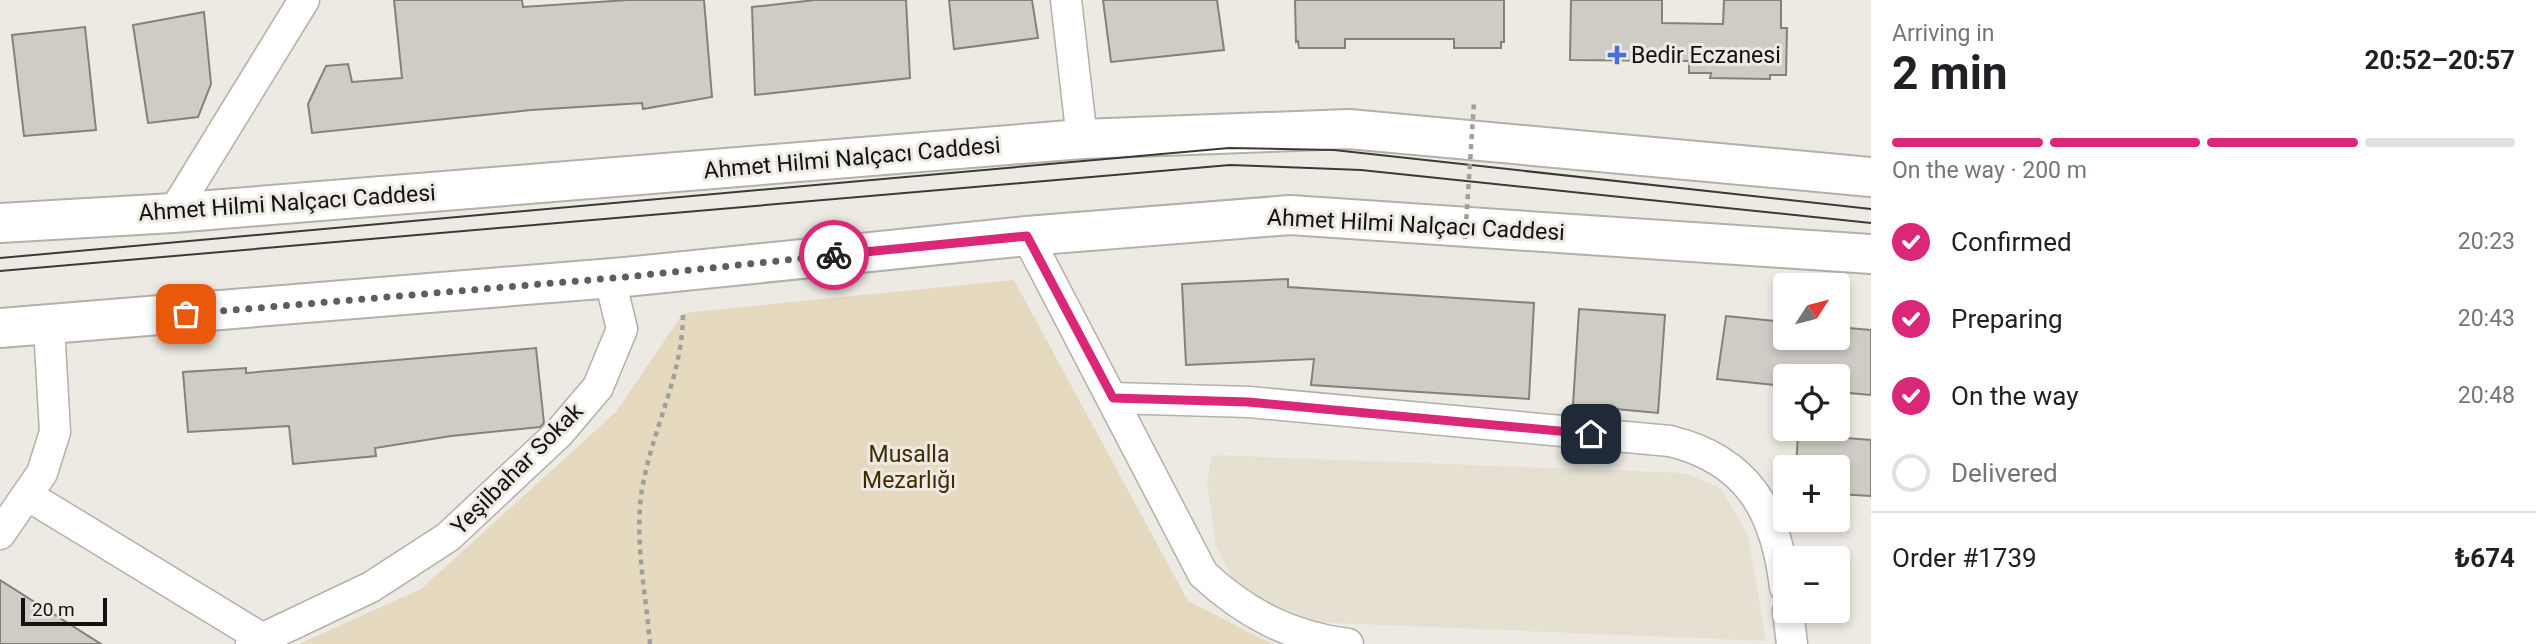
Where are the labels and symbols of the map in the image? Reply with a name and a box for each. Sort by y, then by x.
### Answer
place label: Bedir Eczanesi [1631,42,1781,69]
marker: Bedir Eczanesi [1609,47,1625,63]
street label: Ahmet Hilmi Nalçacı Caddesi [702,132,1002,184]
street label: Ahmet Hilmi Nalçacı Caddesi [137,179,437,227]
street label: Ahmet Hilmi Nalçacı Caddesi [1267,204,1565,246]
courier [799,220,869,290]
north arrow [1773,273,1850,350]
pin [156,284,216,344]
street label: Yeşilbahar Sokak [446,397,589,540]
pin [1561,404,1621,464]
park label: Musalla Mezarlığı [862,441,956,494]
scale bar [21,595,107,627]

